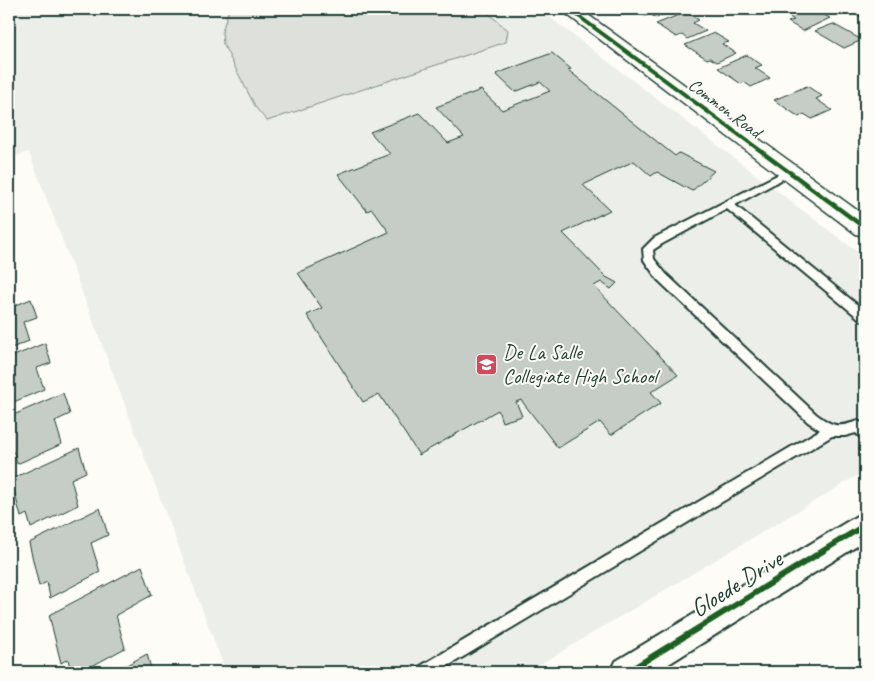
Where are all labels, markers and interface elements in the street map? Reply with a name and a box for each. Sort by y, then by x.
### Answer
street label: Common Road [684,73,768,144]
place label: De La Salle Collegiate High School [503,339,661,389]
school or university icon: De La Salle Collegiate High School [475,352,499,376]
street label: Gloede Drive [685,542,790,625]

